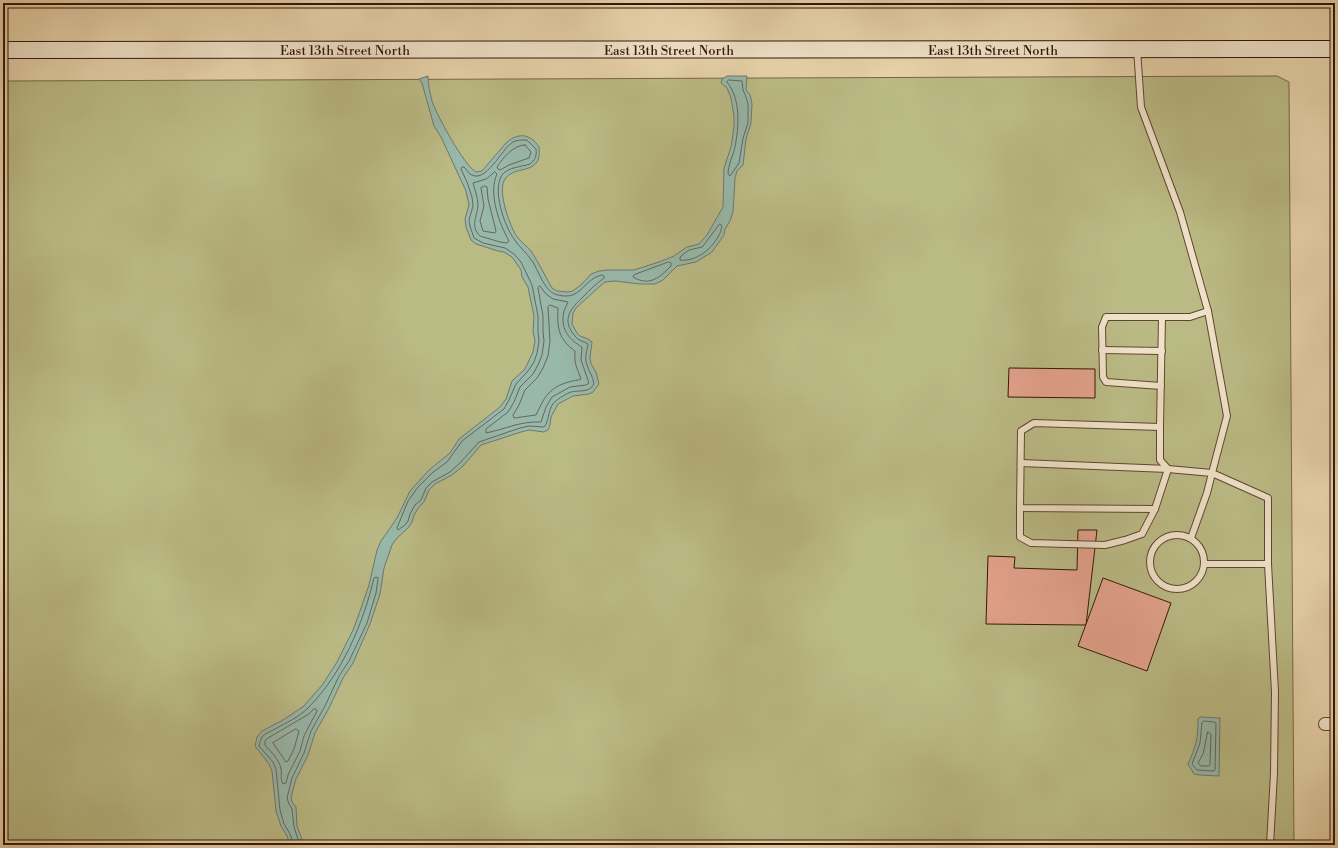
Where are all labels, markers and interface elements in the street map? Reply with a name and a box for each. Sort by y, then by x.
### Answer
street label: East 13th Street North [280,43,410,59]
street label: East 13th Street North [604,43,734,59]
street label: East 13th Street North [928,43,1058,59]

